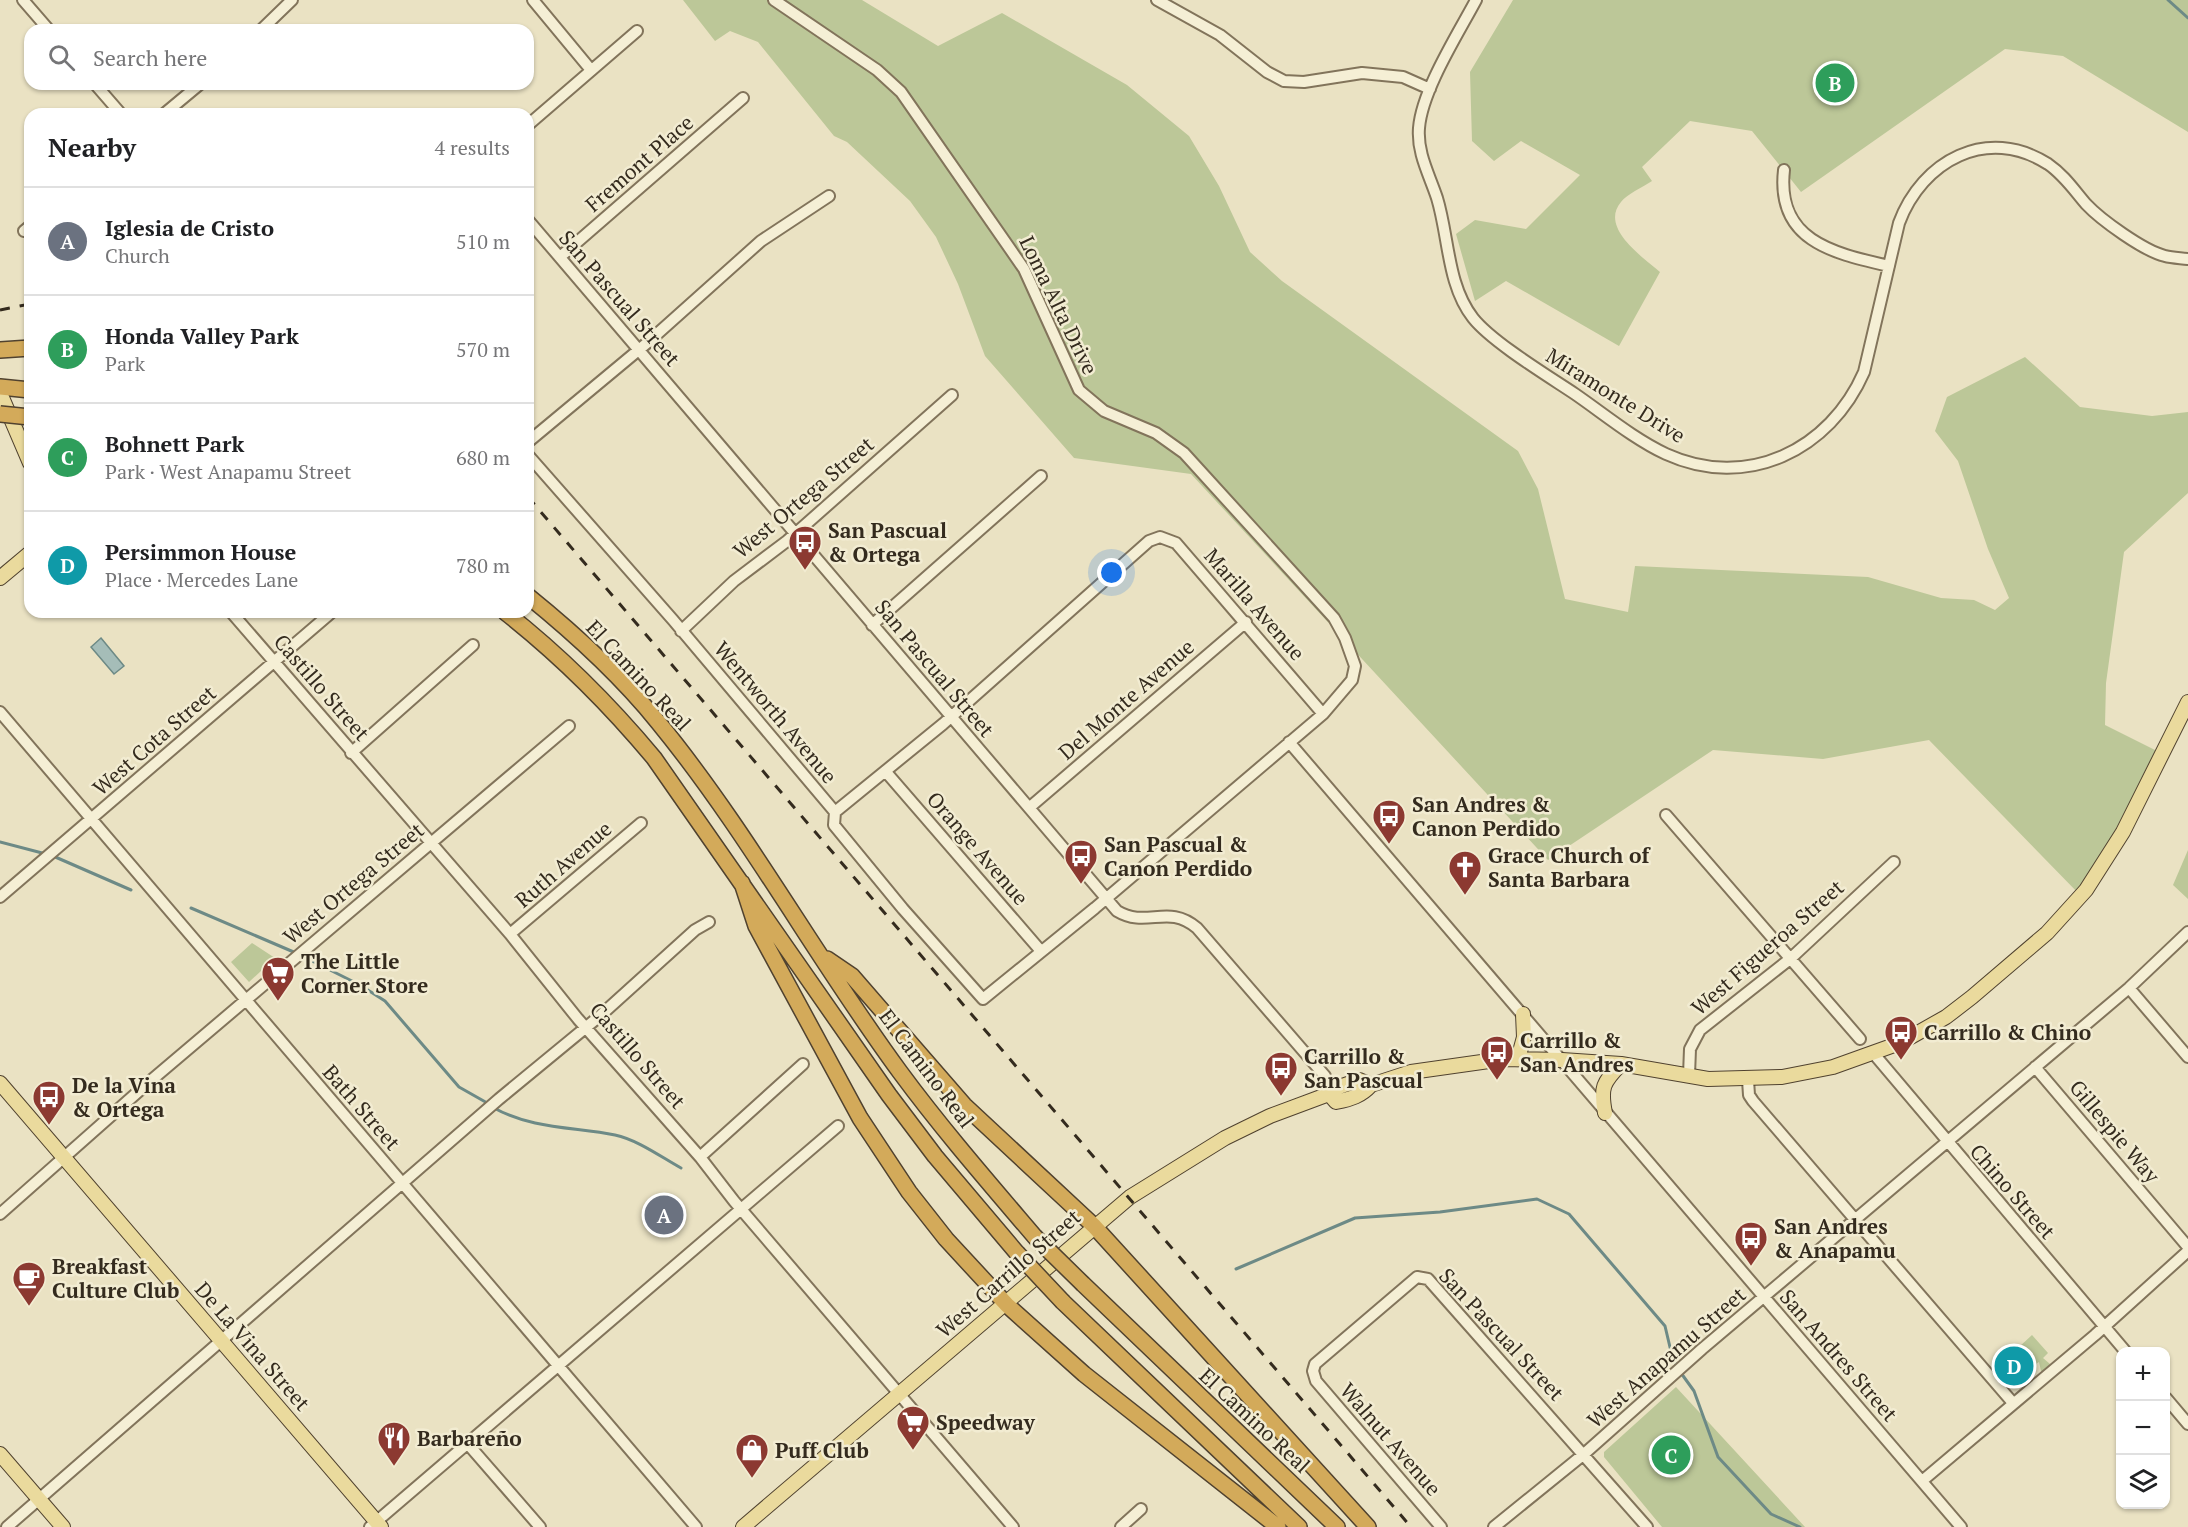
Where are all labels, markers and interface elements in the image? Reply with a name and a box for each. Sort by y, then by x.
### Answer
search box [24,24,534,90]
icon: search [45,41,78,74]
text: Search here [93,43,207,72]
pin: B [1816,60,1854,106]
street label: Fremont Place [579,108,699,218]
text: Nearby [48,130,136,164]
text: 4 results [435,134,510,161]
text: Iglesia de Cristo [105,213,274,242]
street label: San Pascual Street [553,224,687,372]
text: A [60,228,75,255]
text: 510 m [456,228,510,255]
street label: Loma Alta Drive [1013,231,1105,379]
text: Church [105,242,170,269]
text: Honda Valley Park [105,321,299,350]
text: B [61,336,74,363]
text: 570 m [456,336,510,363]
street label: Miramonte Drive [1541,341,1691,449]
text: Park [105,350,145,377]
text: Bohnett Park [105,429,244,458]
street label: West Ortega Street [727,430,879,564]
text: C [61,444,74,471]
text: 680 m [456,444,510,471]
text: Park · West Anapamu Street [105,458,352,485]
place label: San Pascual & Ortega [828,516,947,568]
bus stop icon: San Pascual & Ortega [787,524,823,571]
text: Persimmon House [105,537,296,566]
street label: Marilla Avenue [1199,542,1311,666]
text: D [60,552,75,579]
text: 780 m [456,552,510,579]
your location [1097,558,1126,587]
text: Place · Mercedes Lane [105,566,298,593]
street label: San Pascual Street [869,593,1001,743]
street label: El Camino Real [580,614,698,736]
street label: Castillo Street [268,628,376,746]
street label: Del Monte Avenue [1052,632,1200,766]
street label: Wentworth Avenue [708,635,844,789]
street label: West Cota Street [86,679,222,801]
street label: Orange Avenue [921,785,1035,911]
place label: San Andres & Canon Perdido [1412,790,1560,842]
bus stop icon: San Andres & Canon Perdido [1371,798,1407,845]
street label: Ruth Avenue [509,814,617,914]
street label: West Ortega Street [277,816,429,950]
place label: San Pascual & Canon Perdido [1104,830,1252,882]
bus stop icon: San Pascual & Canon Perdido [1063,838,1099,885]
place label: Grace Church of Santa Barbara [1488,841,1651,893]
church icon: Grace Church of Santa Barbara [1447,849,1483,896]
street label: West Figueroa Street [1685,873,1849,1021]
place label: The Little Corner Store [301,947,428,999]
supermarket icon: The Little Corner Store [260,955,296,1002]
street label: Castillo Street [584,996,692,1114]
street label: El Camino Real [873,1003,981,1133]
bus stop icon: Carrillo & Chino [1883,1014,1919,1061]
place label: Carrillo & Chino [1924,1018,2091,1046]
place label: Carrillo & San Andres [1520,1026,1634,1078]
bus stop icon: Carrillo & San Andres [1479,1034,1515,1081]
place label: Carrillo & San Pascual [1304,1042,1423,1094]
bus stop icon: Carrillo & San Pascual [1263,1050,1299,1097]
street label: Bath Street [317,1058,407,1156]
place label: De la Vina & Ortega [72,1071,176,1123]
street label: Gillespie Way [2064,1074,2167,1189]
bus stop icon: De la Vina & Ortega [31,1079,67,1126]
street label: Chino Street [1964,1138,2062,1245]
pin: A [644,1192,684,1238]
street label: West Carrillo Street [930,1202,1086,1344]
place label: San Andres & Anapamu [1774,1212,1896,1264]
bus stop icon: San Andres & Anapamu [1733,1220,1769,1267]
place label: Breakfast Culture Club [52,1252,179,1304]
cafe icon: Breakfast Culture Club [11,1260,47,1307]
street label: San Pascual Street [1433,1262,1571,1406]
street label: De La Vina Street [189,1276,317,1416]
street label: West Anapamu Street [1581,1280,1751,1434]
street label: San Andres Street [1774,1283,1904,1427]
pin: D [1994,1344,2034,1388]
map controls [2116,1347,2170,1509]
button: + [2116,1347,2170,1401]
street label: El Camino Real [1194,1361,1316,1479]
street label: Walnut Avenue [1334,1377,1448,1501]
button: − [2116,1401,2170,1455]
supermarket icon: Speedway [895,1404,931,1451]
place label: Speedway [936,1408,1036,1436]
restaurant icon: Barbareño [376,1420,412,1467]
place label: Barbareño [417,1424,522,1452]
shop icon: Puff Club [734,1432,770,1479]
pin: C [1652,1432,1690,1478]
place label: Puff Club [775,1436,869,1464]
button: layers [2116,1455,2170,1509]

